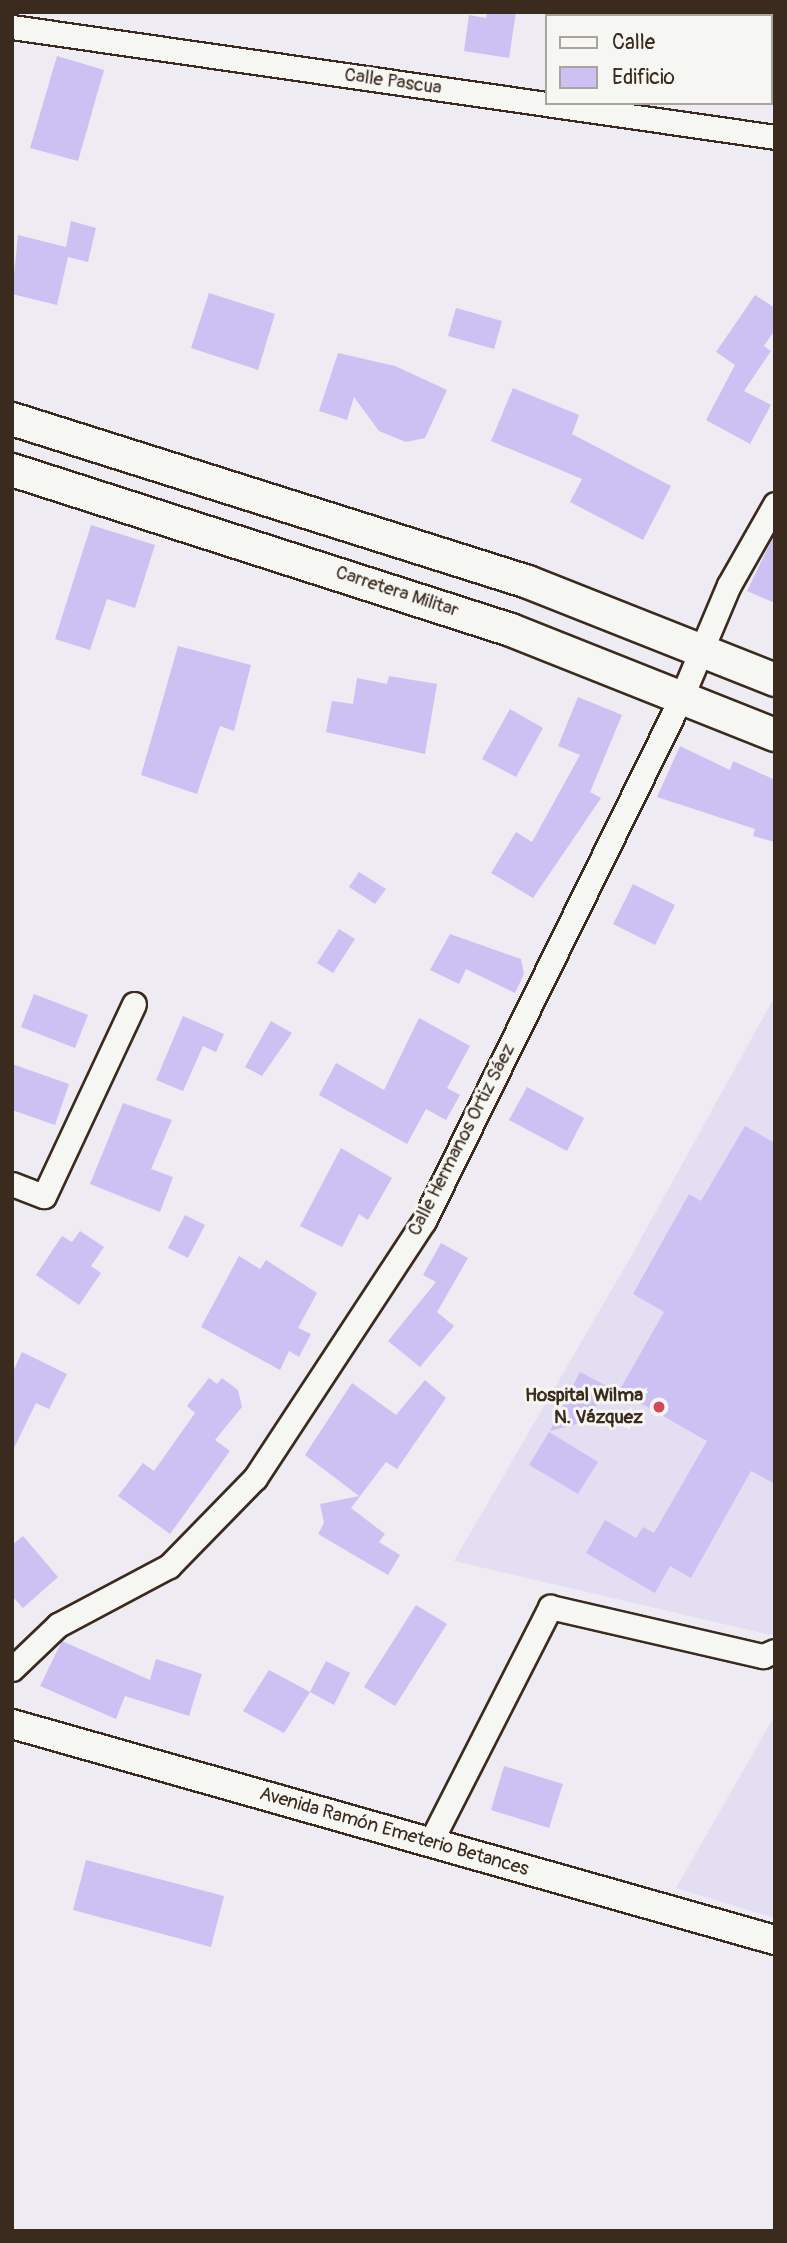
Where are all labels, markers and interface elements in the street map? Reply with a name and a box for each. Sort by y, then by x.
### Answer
legend [546,14,773,105]
text: Calle [612,29,655,56]
street label: Calle Pascua [343,64,443,100]
text: Edificio [612,64,675,91]
street label: Carretera Militar [333,561,461,623]
street label: Calle Hermanos Ortiz Sáez [404,1040,520,1240]
place label: Hospital Wilma N. Vázquez [525,1385,643,1429]
marker: Hospital Wilma N. Vázquez [649,1397,669,1417]
street label: Avenida Ramón Emeterio Betances [257,1783,531,1881]

